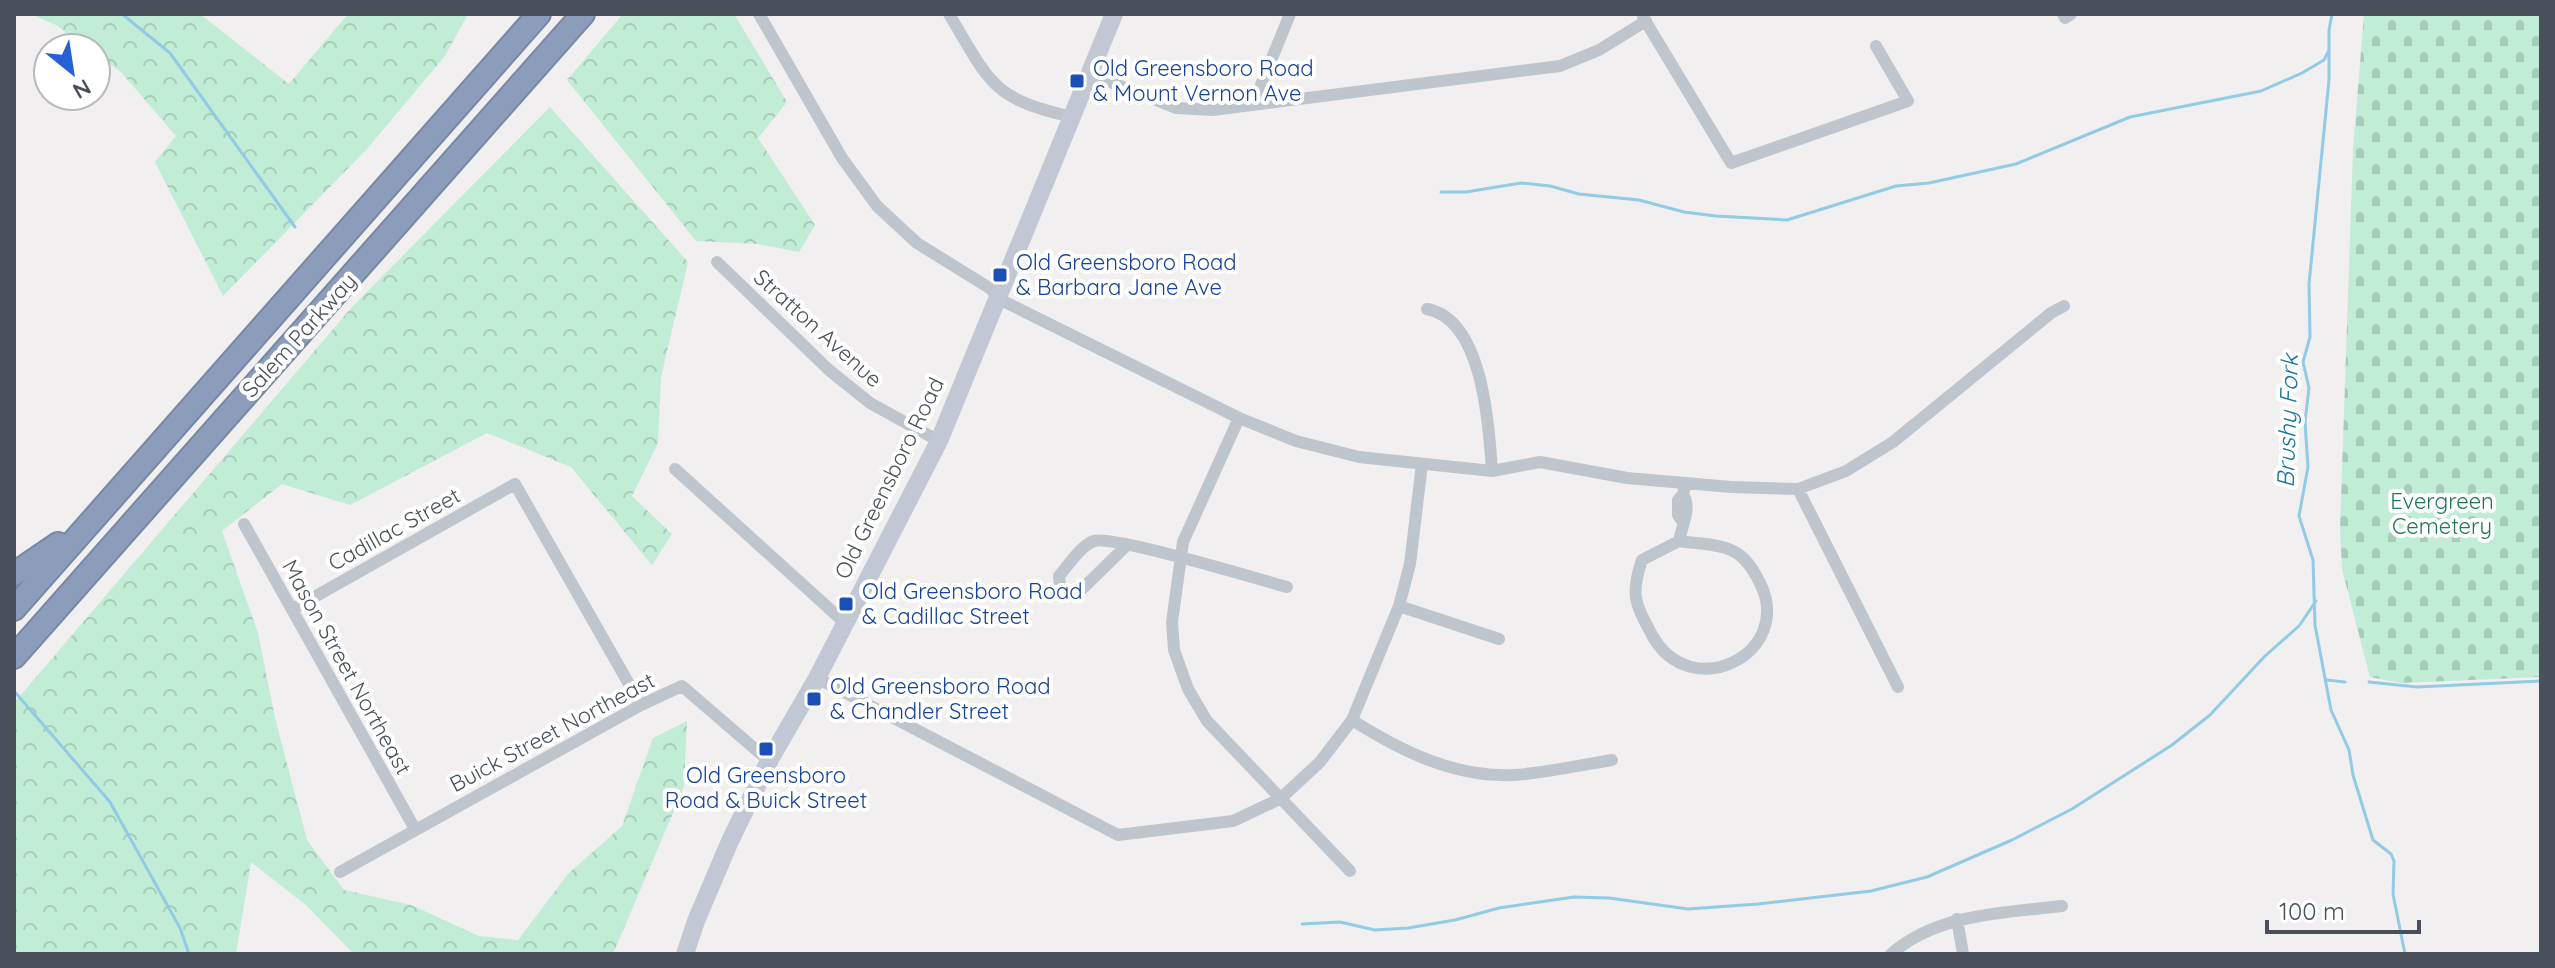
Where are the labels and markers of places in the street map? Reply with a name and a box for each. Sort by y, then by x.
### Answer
place label: Old Greensboro Road & Mount Vernon Ave [1093,54,1314,107]
marker: Old Greensboro Road & Mount Vernon Ave [1068,72,1086,90]
place label: Old Greensboro Road & Barbara Jane Ave [1016,248,1237,301]
marker: Old Greensboro Road & Barbara Jane Ave [991,266,1009,284]
place label: Old Greensboro Road & Cadillac Street [862,577,1083,630]
marker: Old Greensboro Road & Cadillac Street [837,595,855,613]
place label: Old Greensboro Road & Chandler Street [830,672,1051,725]
marker: Old Greensboro Road & Chandler Street [805,690,823,708]
marker: Old Greensboro Road & Buick Street [757,740,775,758]
place label: Old Greensboro Road & Buick Street [665,761,867,814]

